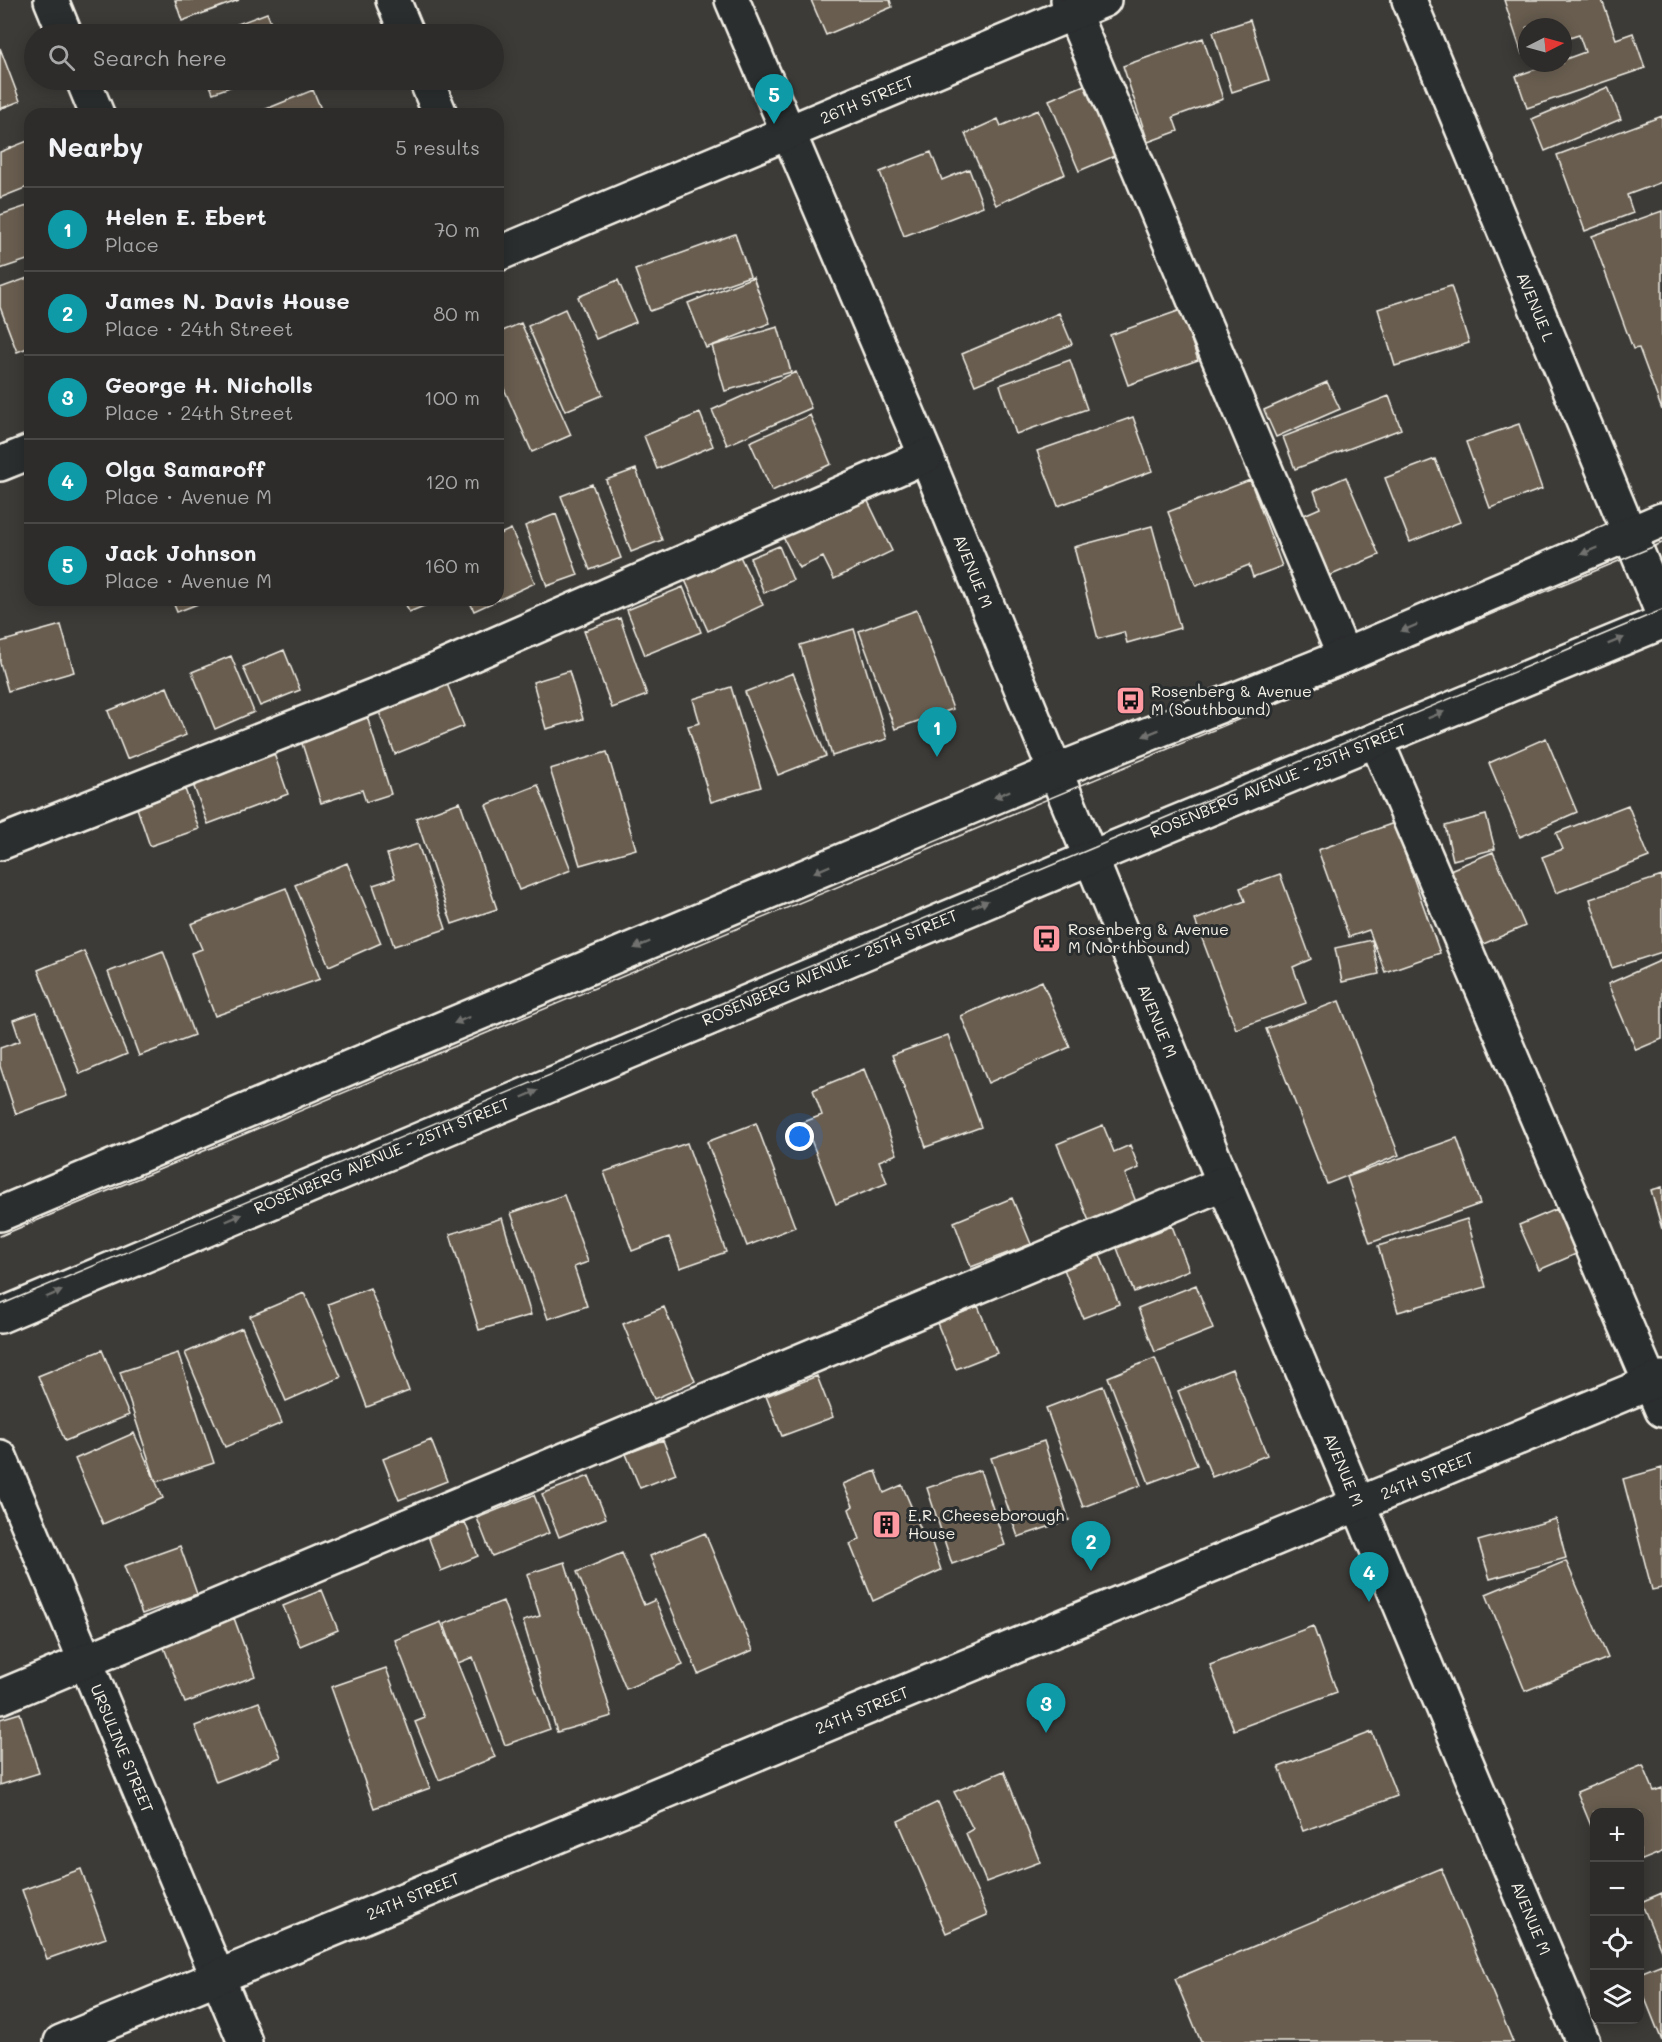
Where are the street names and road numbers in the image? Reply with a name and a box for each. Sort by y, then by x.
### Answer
street label: 26TH STREET [817,70,917,128]
street label: AVENUE L [1513,269,1560,345]
street label: AVENUE M [949,531,998,611]
street label: ROSENBERG AVENUE - 25TH STREET [1147,718,1409,842]
street label: ROSENBERG AVENUE - 25TH STREET [699,904,961,1030]
street label: AVENUE M [1134,981,1182,1061]
street label: ROSENBERG AVENUE - 25TH STREET [250,1092,513,1218]
street label: AVENUE M [1320,1430,1369,1509]
street label: 24TH STREET [1377,1446,1477,1504]
street label: URSULINE STREET [86,1681,159,1816]
street label: 24TH STREET [812,1681,912,1738]
street label: 24TH STREET [363,1867,463,1924]
street label: AVENUE M [1507,1878,1556,1958]

